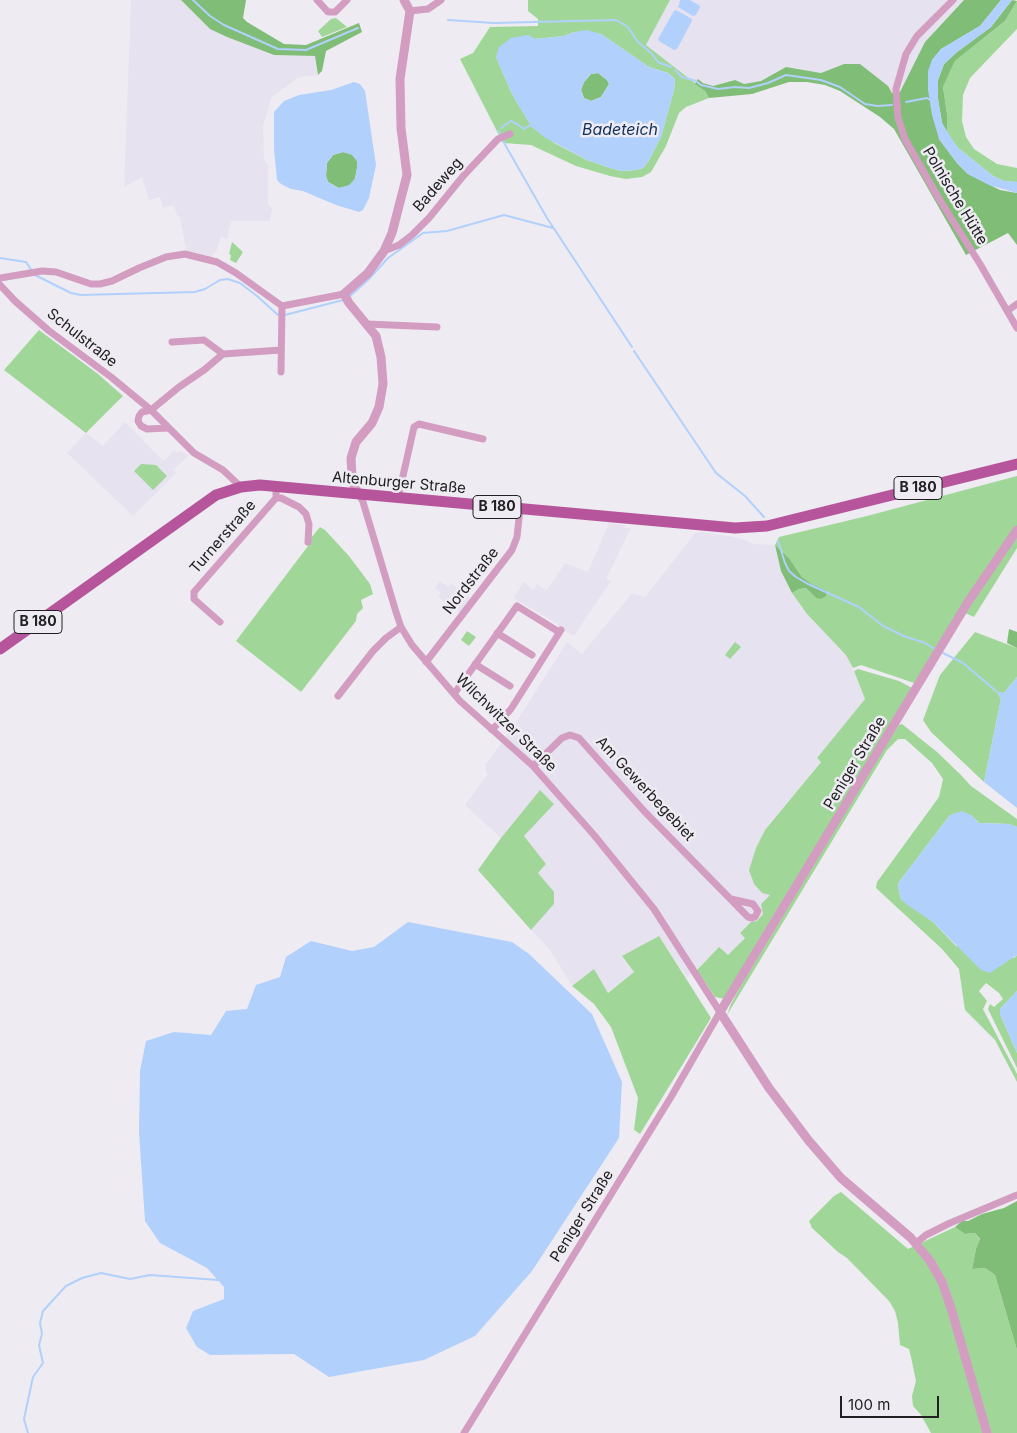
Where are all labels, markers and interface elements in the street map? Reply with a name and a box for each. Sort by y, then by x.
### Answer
water label: Badeteich [582,120,658,140]
street label: Polnische Hütte [919,144,991,248]
street label: Badeweg [410,154,466,216]
street label: Schulstraße [43,305,121,371]
street label: Altenburger Straße [331,468,467,498]
road number: B 180 [894,476,942,499]
road number: B 180 [473,496,521,518]
street label: Turnerstraße [186,497,260,577]
street label: Nordstraße [439,544,503,618]
road number: B 180 [14,610,62,634]
street label: Wilchwitzer Straße [452,670,560,776]
street label: Peniger Straße [820,713,890,813]
street label: Am Gewerbegebiet [592,733,698,845]
street label: Peniger Straße [547,1167,617,1265]
scale bar [842,1386,941,1418]
text: 100 m [848,1395,890,1414]

